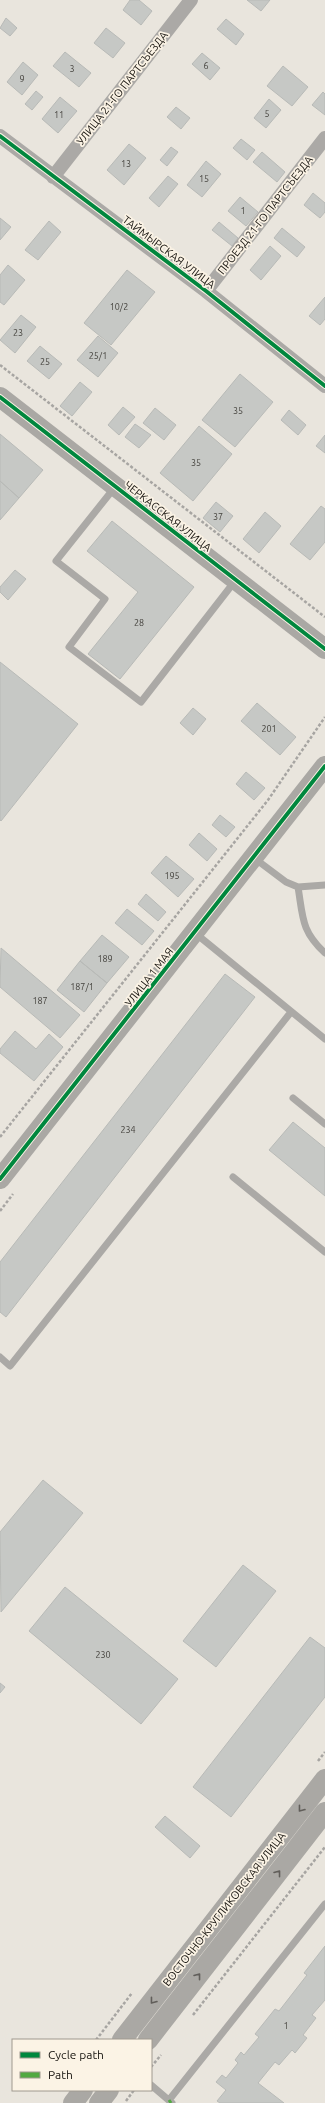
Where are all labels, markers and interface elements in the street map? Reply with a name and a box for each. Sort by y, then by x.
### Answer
street label: УЛИЦА 21-ГО ПАРТСЪЕЗДА [74,28,170,147]
house number: 6 [203,61,209,71]
house number: 3 [69,64,75,74]
house number: 9 [19,74,25,84]
house number: 5 [264,109,270,119]
house number: 11 [54,110,64,120]
street label: ПРОЕЗД 21-ГО ПАРТСЪЕЗДА [215,153,315,276]
house number: 13 [121,159,131,169]
house number: 15 [199,174,209,184]
house number: 1 [240,206,246,216]
street label: ТАЙМЫРСКАЯ УЛИЦА [120,213,218,291]
house number: 10/2 [110,302,128,312]
house number: 23 [13,328,23,338]
house number: 25/1 [89,351,107,361]
house number: 25 [40,357,50,367]
house number: 35 [233,406,243,416]
house number: 35 [191,458,201,468]
street label: ЧЕРКАССКАЯ УЛИЦА [122,478,215,554]
house number: 37 [213,512,223,522]
house number: 28 [134,618,144,628]
house number: 201 [261,724,277,734]
house number: 195 [164,871,180,881]
street label: УЛИЦА 1 МАЯ [122,945,176,1009]
house number: 189 [97,954,113,964]
house number: 187/1 [70,982,94,992]
house number: 187 [32,996,48,1006]
house number: 234 [120,1125,136,1135]
house number: 230 [95,1650,111,1660]
one-way arrow [299,1805,306,1812]
street label: ВОСТОЧНО-КРУГЛИКОВСКАЯ УЛИЦА [160,1829,288,1988]
one-way arrow [273,1871,280,1878]
one-way arrow [193,1973,200,1980]
one-way arrow [150,1996,157,2003]
house number: 1 [283,2021,289,2031]
legend [12,2039,152,2091]
text: Cycle path [48,2048,104,2061]
text: Path [48,2068,73,2081]

